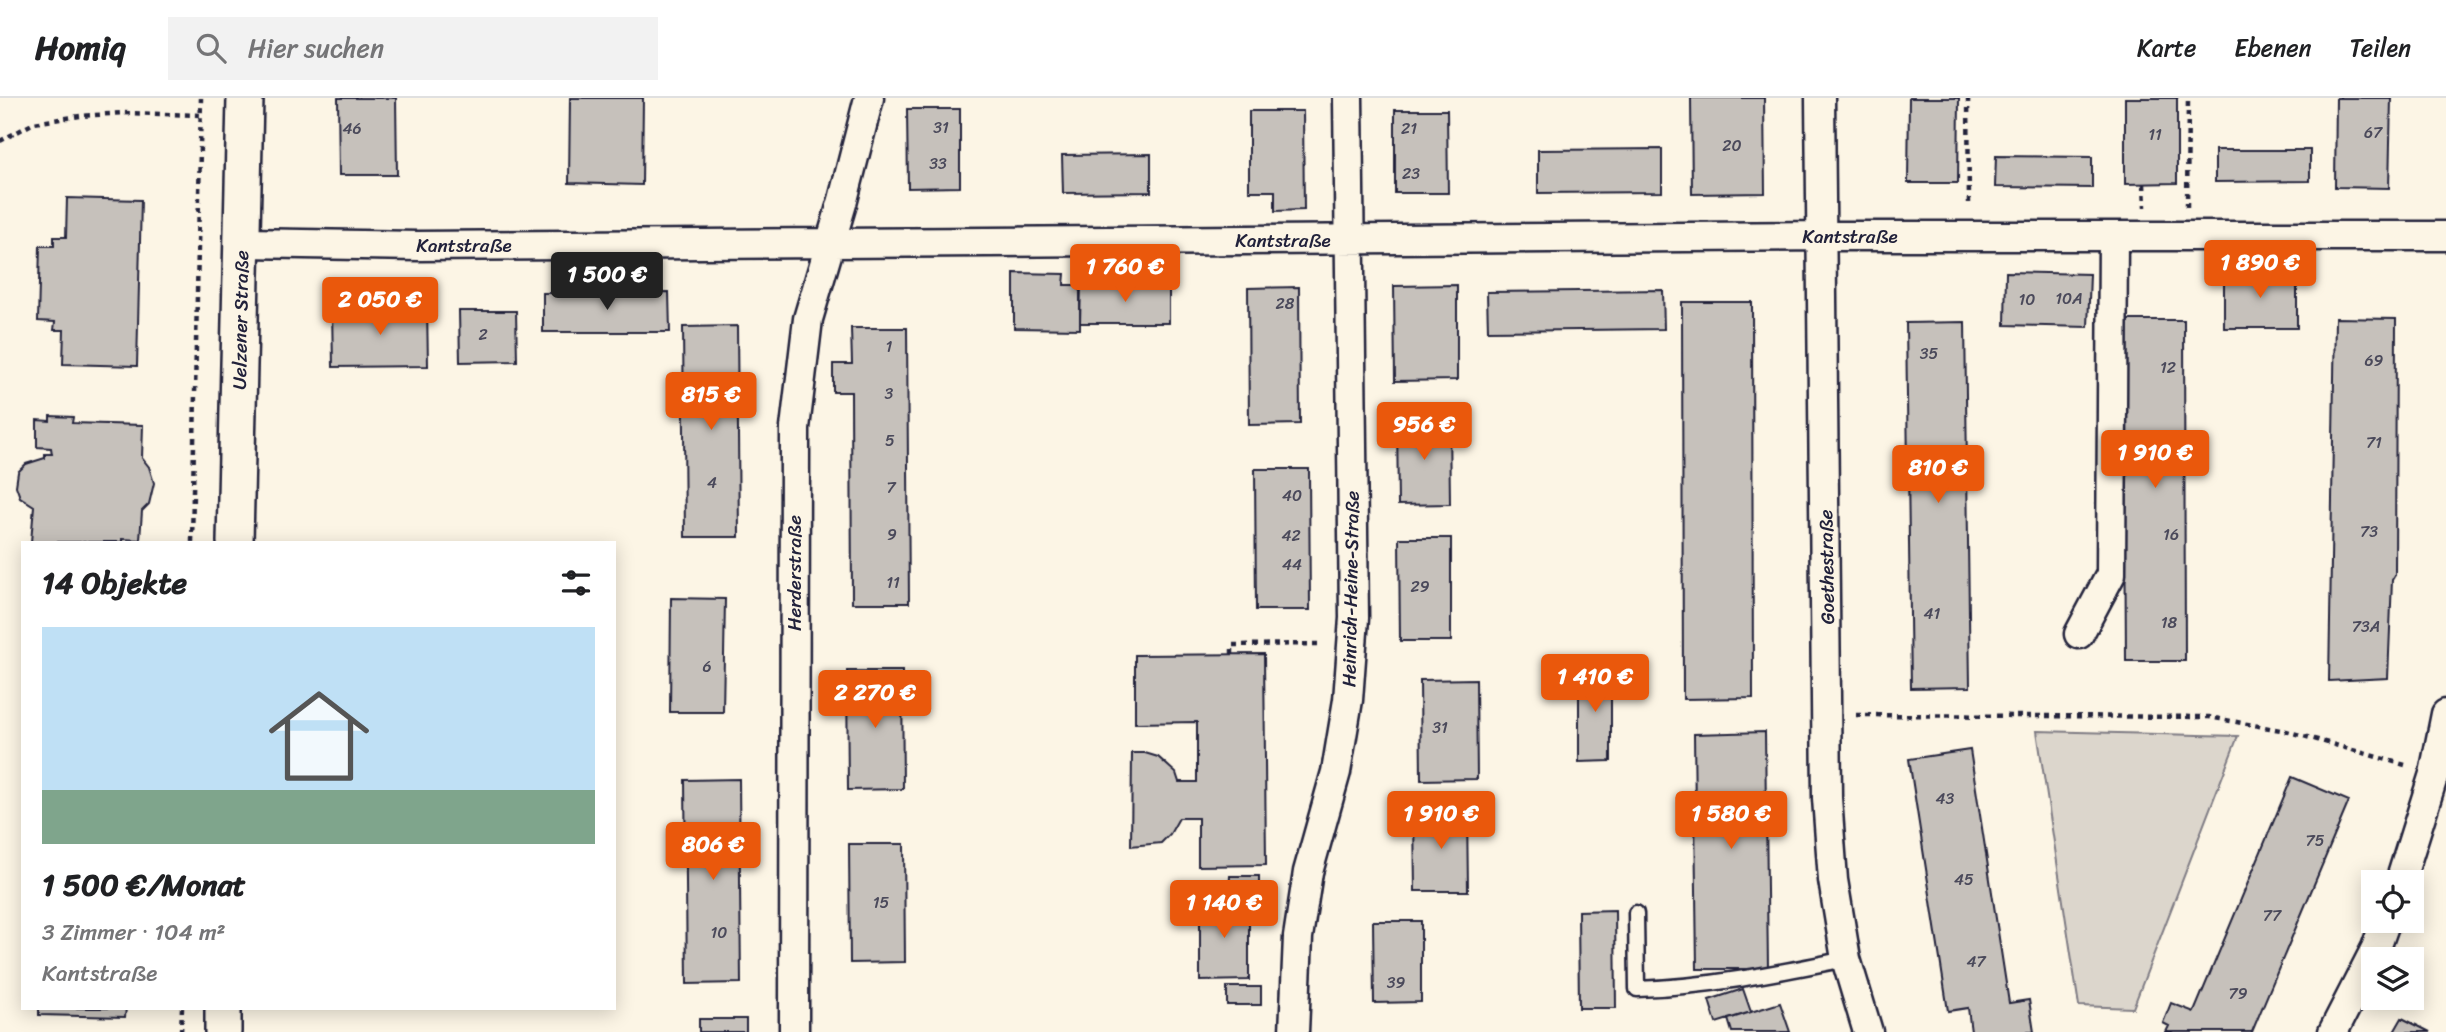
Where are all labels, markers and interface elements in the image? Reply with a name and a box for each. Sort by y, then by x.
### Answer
search box [168,17,658,80]
text: Homiq [35,19,126,77]
text: Hier suchen [248,25,384,71]
text: Karte [2137,27,2196,69]
text: Ebenen [2234,27,2312,69]
text: Teilen [2350,27,2411,69]
icon: search [192,29,230,67]
house number: 31 [933,113,949,142]
house number: 46 [342,114,362,143]
house number: 21 [1401,114,1417,143]
house number: 67 [2364,118,2383,147]
house number: 11 [2148,120,2162,149]
house number: 20 [1722,131,1742,160]
house number: 33 [929,149,947,178]
house number: 23 [1402,159,1420,188]
street label: Kantstraße [1802,220,1898,253]
street label: Kantstraße [1235,224,1331,257]
street label: Kantstraße [416,229,512,262]
pin: 1 890 € [2195,240,2325,300]
text: 1 890 € [2220,242,2300,283]
pin: 1 760 € [1060,244,1190,304]
text: 1 760 € [1086,246,1164,287]
street label: Uelzener Straße [223,250,258,390]
pin: 1 500 € [542,252,672,312]
text: 1 500 € [567,254,647,295]
pin: 2 050 € [315,278,445,337]
text: 2 050 € [338,279,422,320]
house number: 10A [2055,284,2083,313]
house number: 10 [2019,285,2035,314]
house number: 28 [1276,289,1295,318]
house number: 2 [478,320,488,349]
house number: 1 [886,332,893,361]
house number: 35 [1920,339,1939,368]
house number: 69 [2365,346,2384,375]
house number: 12 [2160,353,2176,382]
pin: 815 € [662,372,760,432]
text: 815 € [681,374,741,415]
house number: 3 [885,379,894,408]
pin: 956 € [1375,402,1473,462]
text: 956 € [1393,404,1455,445]
house number: 5 [885,426,895,455]
house number: 71 [2366,428,2382,457]
pin: 1 910 € [2090,430,2220,490]
text: 1 910 € [2117,432,2193,473]
pin: 810 € [1889,446,1987,505]
text: 810 € [1908,447,1968,488]
house number: 4 [707,468,717,497]
house number: 7 [886,473,896,502]
house number: 40 [1282,481,1302,510]
street label: Heinrich-Heine-Straße [1332,490,1369,688]
street label: Goethestraße [1809,509,1844,625]
street label: Herderstraße [778,515,811,631]
house number: 73 [2360,517,2378,546]
house number: 9 [887,520,897,549]
house number: 16 [2163,520,2179,549]
house number: 42 [1281,521,1301,550]
house number: 44 [1282,550,1302,579]
text: 14 Objekte [42,556,187,610]
icon: filters [557,564,595,602]
house number: 11 [886,568,900,597]
house number: 29 [1410,572,1430,601]
house number: 41 [1924,599,1941,628]
house number: 18 [2161,608,2178,637]
house number: 73A [2352,612,2380,641]
house number: 6 [702,652,712,681]
pin: 1 410 € [1530,654,1660,714]
text: 1 410 € [1557,656,1633,697]
pin: 2 270 € [810,670,940,730]
text: 2 270 € [834,672,916,713]
icon: home [256,673,382,799]
house number: 31 [1432,713,1448,742]
house number: 43 [1936,784,1955,813]
pin: 1 910 € [1376,792,1506,851]
pin: 1 580 € [1666,792,1796,851]
text: 1 910 € [1403,793,1479,834]
text: 1 580 € [1691,793,1771,834]
pin: 806 € [664,822,762,882]
text: 806 € [682,824,744,865]
house number: 75 [2306,826,2325,855]
text: 1 500 €/Monat [42,858,246,912]
house number: 45 [1954,865,1974,894]
map controls [2361,870,2424,1010]
button: locate [2361,870,2424,933]
pin: 1 140 € [1159,880,1289,940]
text: 1 140 € [1186,882,1262,923]
house number: 15 [873,888,890,917]
house number: 77 [2263,901,2282,930]
text: 3 Zimmer · 104 m² [42,912,226,953]
house number: 10 [711,918,727,947]
house number: 47 [1966,947,1986,976]
button: layers [2361,947,2424,1010]
text: Kantstraße [42,953,157,994]
house number: 39 [1387,968,1405,997]
house number: 79 [2229,979,2248,1008]

